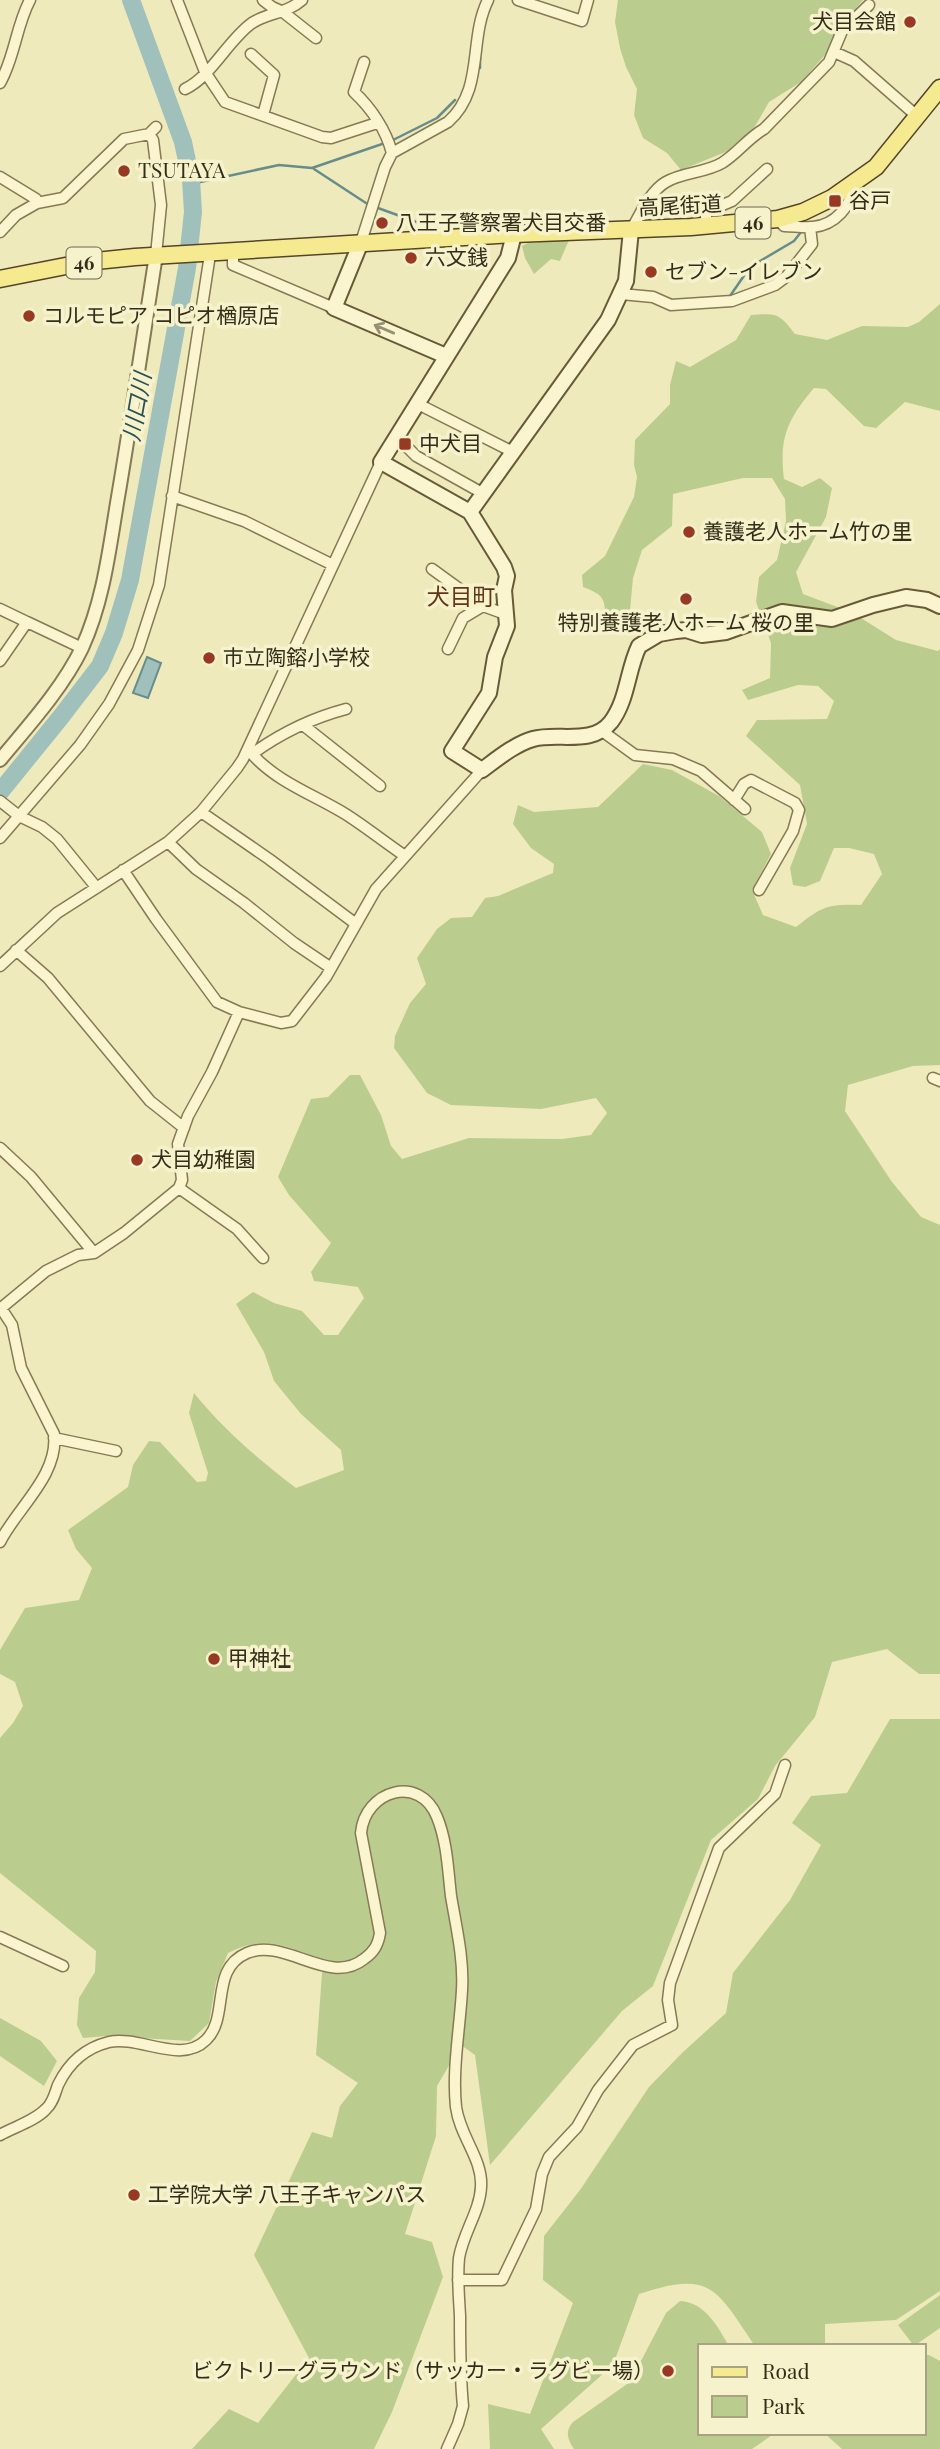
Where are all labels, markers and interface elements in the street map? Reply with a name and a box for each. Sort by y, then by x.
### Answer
place label: 犬目会館 [812,6,896,34]
marker: 犬目会館 [902,14,918,30]
place label: TSUTAYA [138,155,226,183]
marker: TSUTAYA [116,163,132,179]
place label: 谷戸 [849,185,891,213]
street label: 高尾街道 [637,188,723,220]
marker: 谷戸 [827,193,843,209]
place label: 八王子警察署犬目交番 [396,207,606,235]
road number: 46 [736,208,770,238]
marker: 八王子警察署犬目交番 [374,215,390,231]
place label: 六文銭 [425,242,488,270]
road number: 46 [66,247,102,278]
marker: 六文銭 [403,250,419,266]
place label: セブン-イレブン [665,256,822,284]
marker: セブン-イレブン [643,264,659,280]
place label: コルモピア コピオ楢原店 [43,300,279,328]
marker: コルモピア コピオ楢原店 [21,308,37,324]
one-way arrow [374,322,395,335]
water label: 川口川 [114,367,157,443]
place label: 中犬目 [419,428,482,456]
marker: 中犬目 [397,436,413,452]
place label: 養護老人ホーム竹の里 [703,516,912,544]
marker: 養護老人ホーム竹の里 [681,524,697,540]
district label: 犬目町 [427,580,496,611]
marker: 特別養護老人ホーム 桜の里 [678,591,694,607]
place label: 特別養護老人ホーム 桜の里 [558,607,814,635]
place label: 市立陶鎔小学校 [223,642,370,670]
marker: 市立陶鎔小学校 [201,650,217,666]
place label: 犬目幼稚園 [151,1144,256,1172]
marker: 犬目幼稚園 [129,1152,145,1168]
place label: 甲神社 [228,1643,291,1671]
marker: 甲神社 [206,1651,222,1667]
place label: 工学院大学 八王子キャンパス [148,2179,426,2207]
marker: 工学院大学 八王子キャンパス [126,2187,142,2203]
legend [698,2344,926,2435]
place label: ビクトリーグラウンド（サッカー・ラグビー場） [192,2355,654,2383]
text: Road [762,2356,810,2384]
marker: ビクトリーグラウンド（サッカー・ラグビー場） [660,2363,676,2379]
text: Park [762,2391,806,2419]

